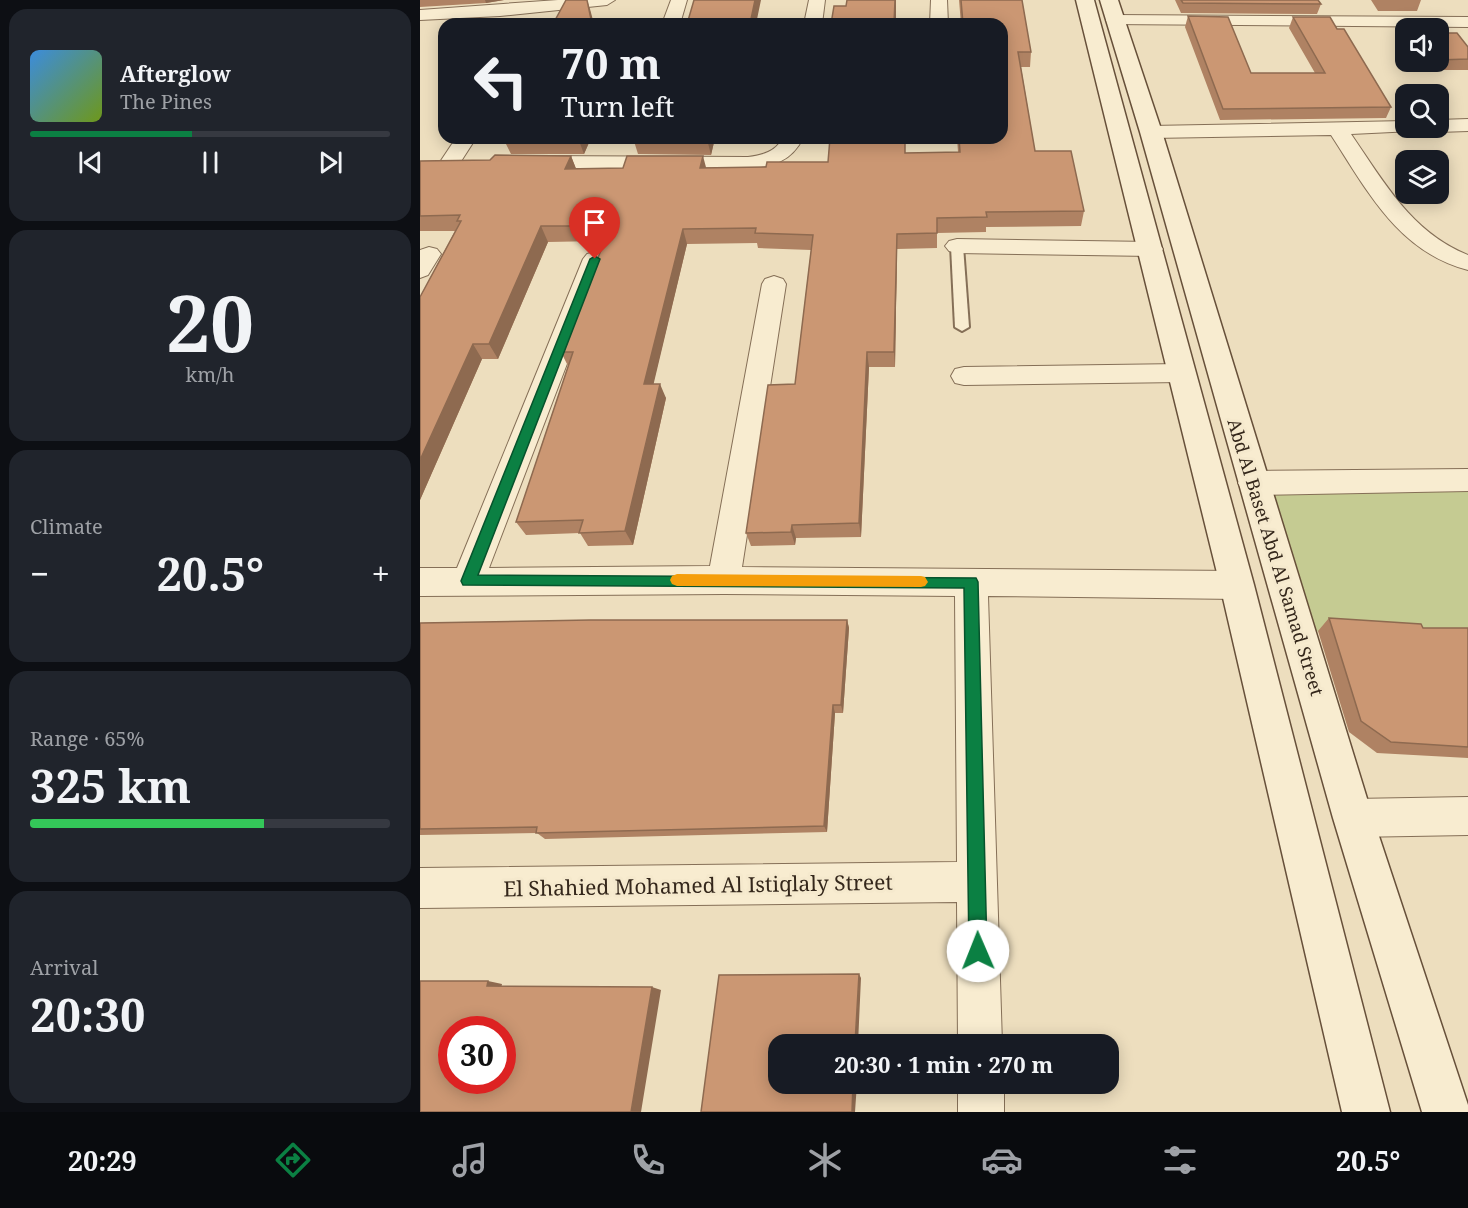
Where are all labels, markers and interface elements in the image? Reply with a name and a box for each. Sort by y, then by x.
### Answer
map controls [1395,18,1449,204]
button: sound [1395,18,1449,72]
text: 70 m [561,34,661,91]
icon: left [462,42,540,120]
text: Afterglow [120,58,231,88]
button: search [1395,84,1449,138]
text: The Pines [120,88,212,115]
text: Turn left [561,88,674,125]
icon: previous [74,146,107,179]
icon: pause [194,146,227,179]
icon: next [314,146,347,179]
button: layers [1395,150,1449,204]
pin [569,197,620,259]
icon: arrive [578,206,611,239]
text: 20 [166,269,254,375]
text: km/h [185,361,235,388]
street label: Abd Al Baset Abd Al Samad Street [1222,416,1330,698]
text: Climate [30,513,103,540]
text: 20.5° [157,543,264,604]
text: − [30,551,49,596]
text: + [372,551,390,596]
text: Range · 65% [30,725,144,752]
text: 325 km [30,755,191,816]
street label: El Shahied Mohamed Al Istiqlaly Street [503,868,893,902]
position arrow [946,919,1010,983]
text: Arrival [30,954,98,981]
text: 20:30 [30,984,145,1045]
speed limit sign: 30 [438,1016,516,1094]
text: 20:30 · 1 min · 270 m [834,1049,1053,1079]
icon: directions [272,1139,314,1181]
icon: music [449,1139,491,1181]
icon: phone [627,1139,669,1181]
icon: climate [804,1139,846,1181]
icon: car [981,1139,1023,1181]
icon: filters [1159,1139,1201,1181]
text: 20:29 [68,1142,137,1179]
text: 20.5° [1336,1142,1400,1179]

